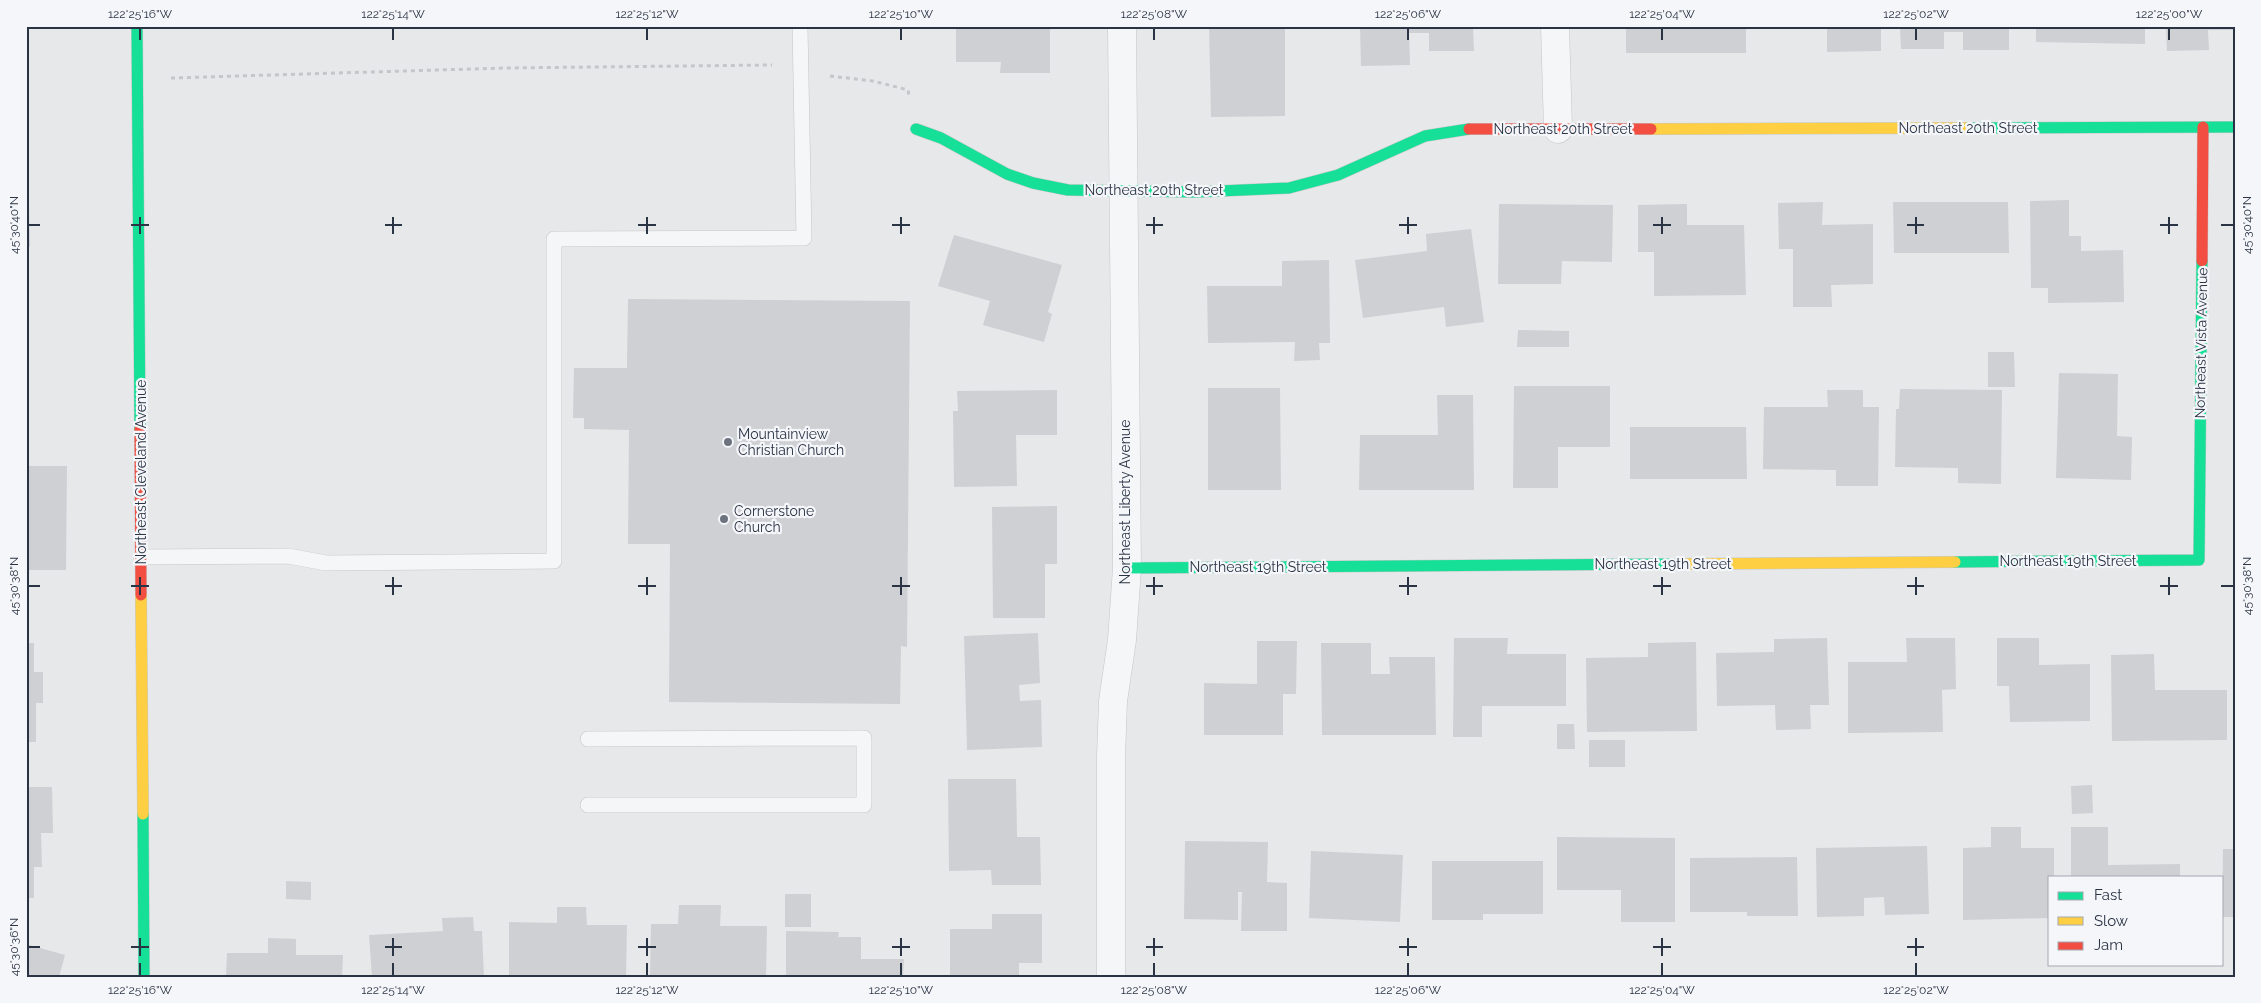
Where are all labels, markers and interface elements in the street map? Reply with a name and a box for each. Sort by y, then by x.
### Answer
text: 122°25'16"W [108,7,173,21]
text: 122°25'14"W [361,7,425,21]
text: 122°25'12"W [615,7,679,21]
text: 122°25'10"W [869,7,934,21]
text: 122°25'08"W [1121,7,1188,21]
text: 122°25'06"W [1375,7,1442,21]
text: 122°25'04"W [1629,7,1695,21]
text: 122°25'02"W [1883,7,1949,21]
text: 122°25'00"W [2136,7,2203,21]
street label: Northeast 20th Street [1899,120,2038,136]
street label: Northeast 20th Street [1494,121,1633,137]
street label: Northeast 20th Street [1085,182,1224,198]
text: 45°30'40"N [7,196,21,254]
text: 45°30'40"N [2240,196,2254,254]
street label: Northeast Vista Avenue [2192,267,2210,419]
street label: Northeast Cleveland Avenue [133,379,149,565]
street label: Northeast Liberty Avenue [1117,420,1133,584]
place label: Mountainview Christian Church [738,426,844,458]
marker: Mountainview Christian Church [722,436,734,448]
place label: Cornerstone Church [734,503,814,535]
marker: Cornerstone Church [718,513,730,525]
street label: Northeast 19th Street [1999,553,2137,569]
street label: Northeast 19th Street [1594,556,1732,572]
text: 45°30'38"N [7,557,21,615]
text: 45°30'38"N [2240,557,2254,615]
street label: Northeast 19th Street [1189,559,1327,575]
legend [2048,876,2224,966]
text: Fast [2094,886,2122,904]
text: Slow [2094,912,2128,930]
text: 45°30'36"N [7,918,21,976]
text: Jam [2094,936,2123,954]
text: 122°25'16"W [108,983,173,997]
text: 122°25'14"W [361,983,425,997]
text: 122°25'12"W [615,983,679,997]
text: 122°25'10"W [869,983,934,997]
text: 122°25'08"W [1121,983,1188,997]
text: 122°25'06"W [1375,983,1442,997]
text: 122°25'04"W [1629,983,1695,997]
text: 122°25'02"W [1883,983,1949,997]

